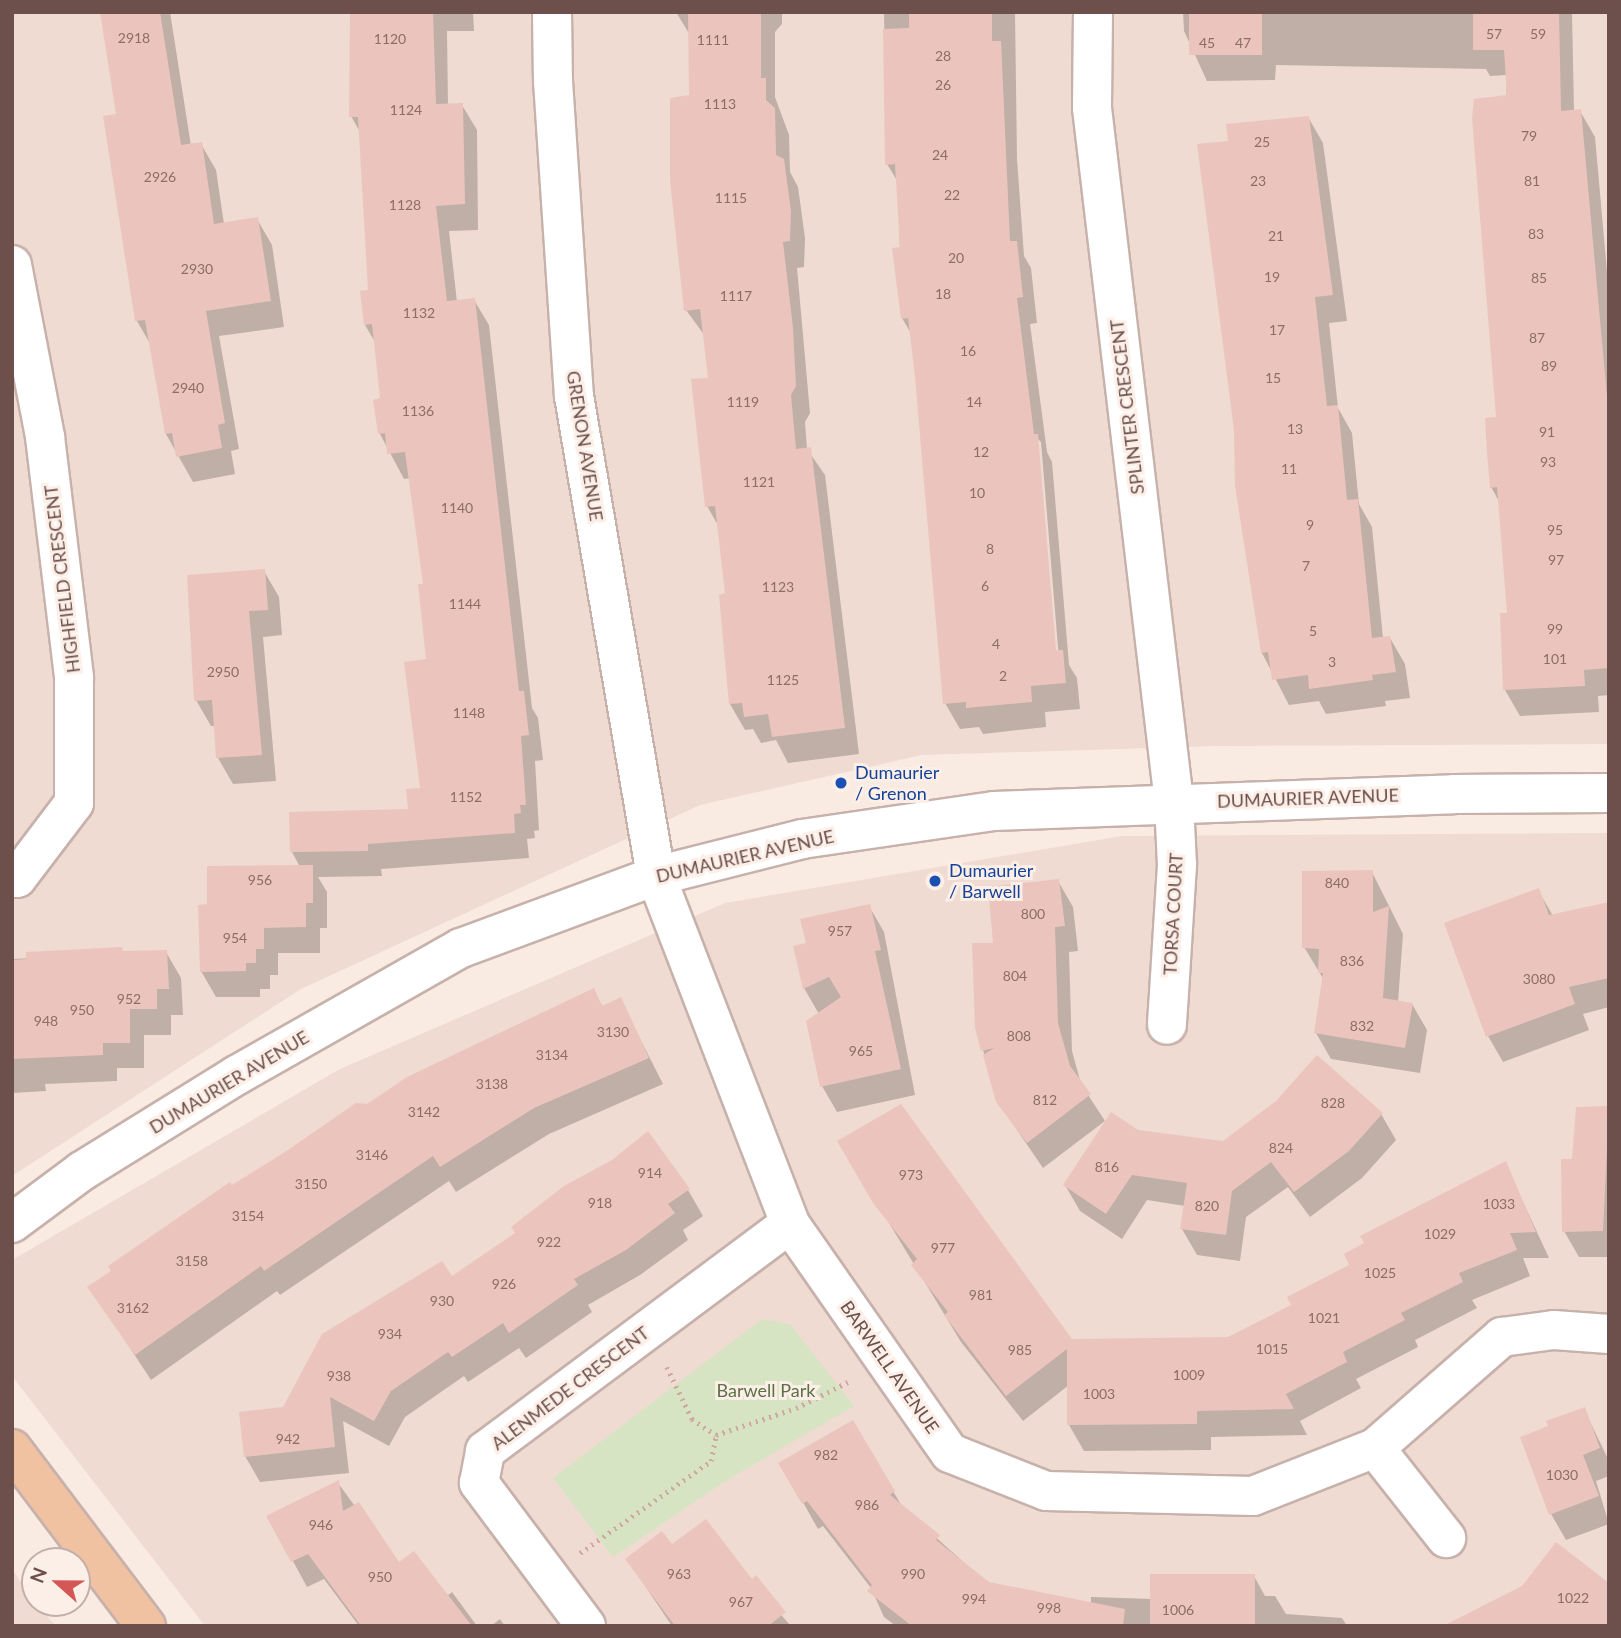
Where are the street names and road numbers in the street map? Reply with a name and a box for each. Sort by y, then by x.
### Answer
street label: SPLINTER CRESCENT [1106,318,1148,496]
street label: GRENON AVENUE [562,369,608,523]
street label: HIGHFIELD CRESCENT [40,484,84,674]
street label: DUMAURIER AVENUE [1216,784,1400,812]
street label: DUMAURIER AVENUE [654,825,836,887]
street label: TORSA COURT [1159,852,1187,976]
street label: DUMAURIER AVENUE [145,1026,313,1138]
street label: BARWELL AVENUE [836,1296,944,1438]
street label: ALENMEDE CRESCENT [487,1322,653,1454]

